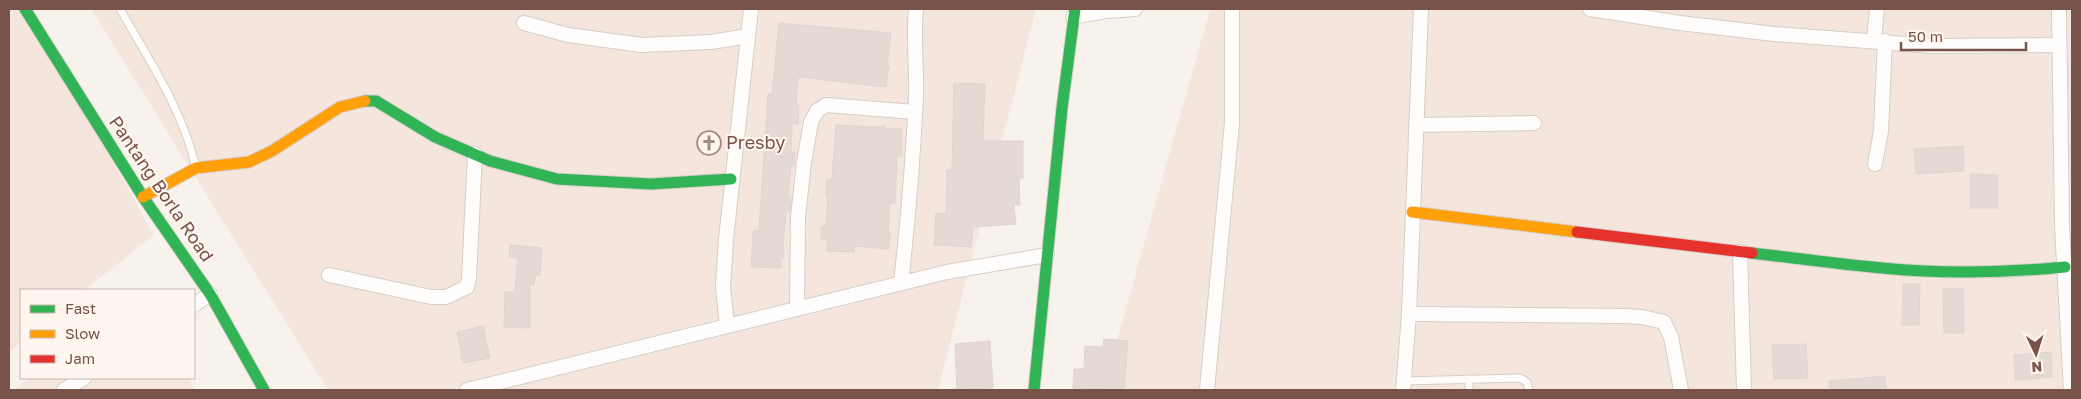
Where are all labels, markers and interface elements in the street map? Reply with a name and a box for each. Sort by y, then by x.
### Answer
scale bar [1901,20,2026,52]
text: 50 m [1908,27,1943,45]
street label: Pantang Borla Road [105,111,219,266]
church icon: Presby [696,130,722,156]
place label: Presby [726,131,785,153]
legend [20,289,195,379]
text: Fast [65,299,96,317]
text: Slow [65,324,100,342]
north arrow [2011,329,2061,379]
text: Jam [65,349,95,367]
text: N [2031,359,2043,376]

